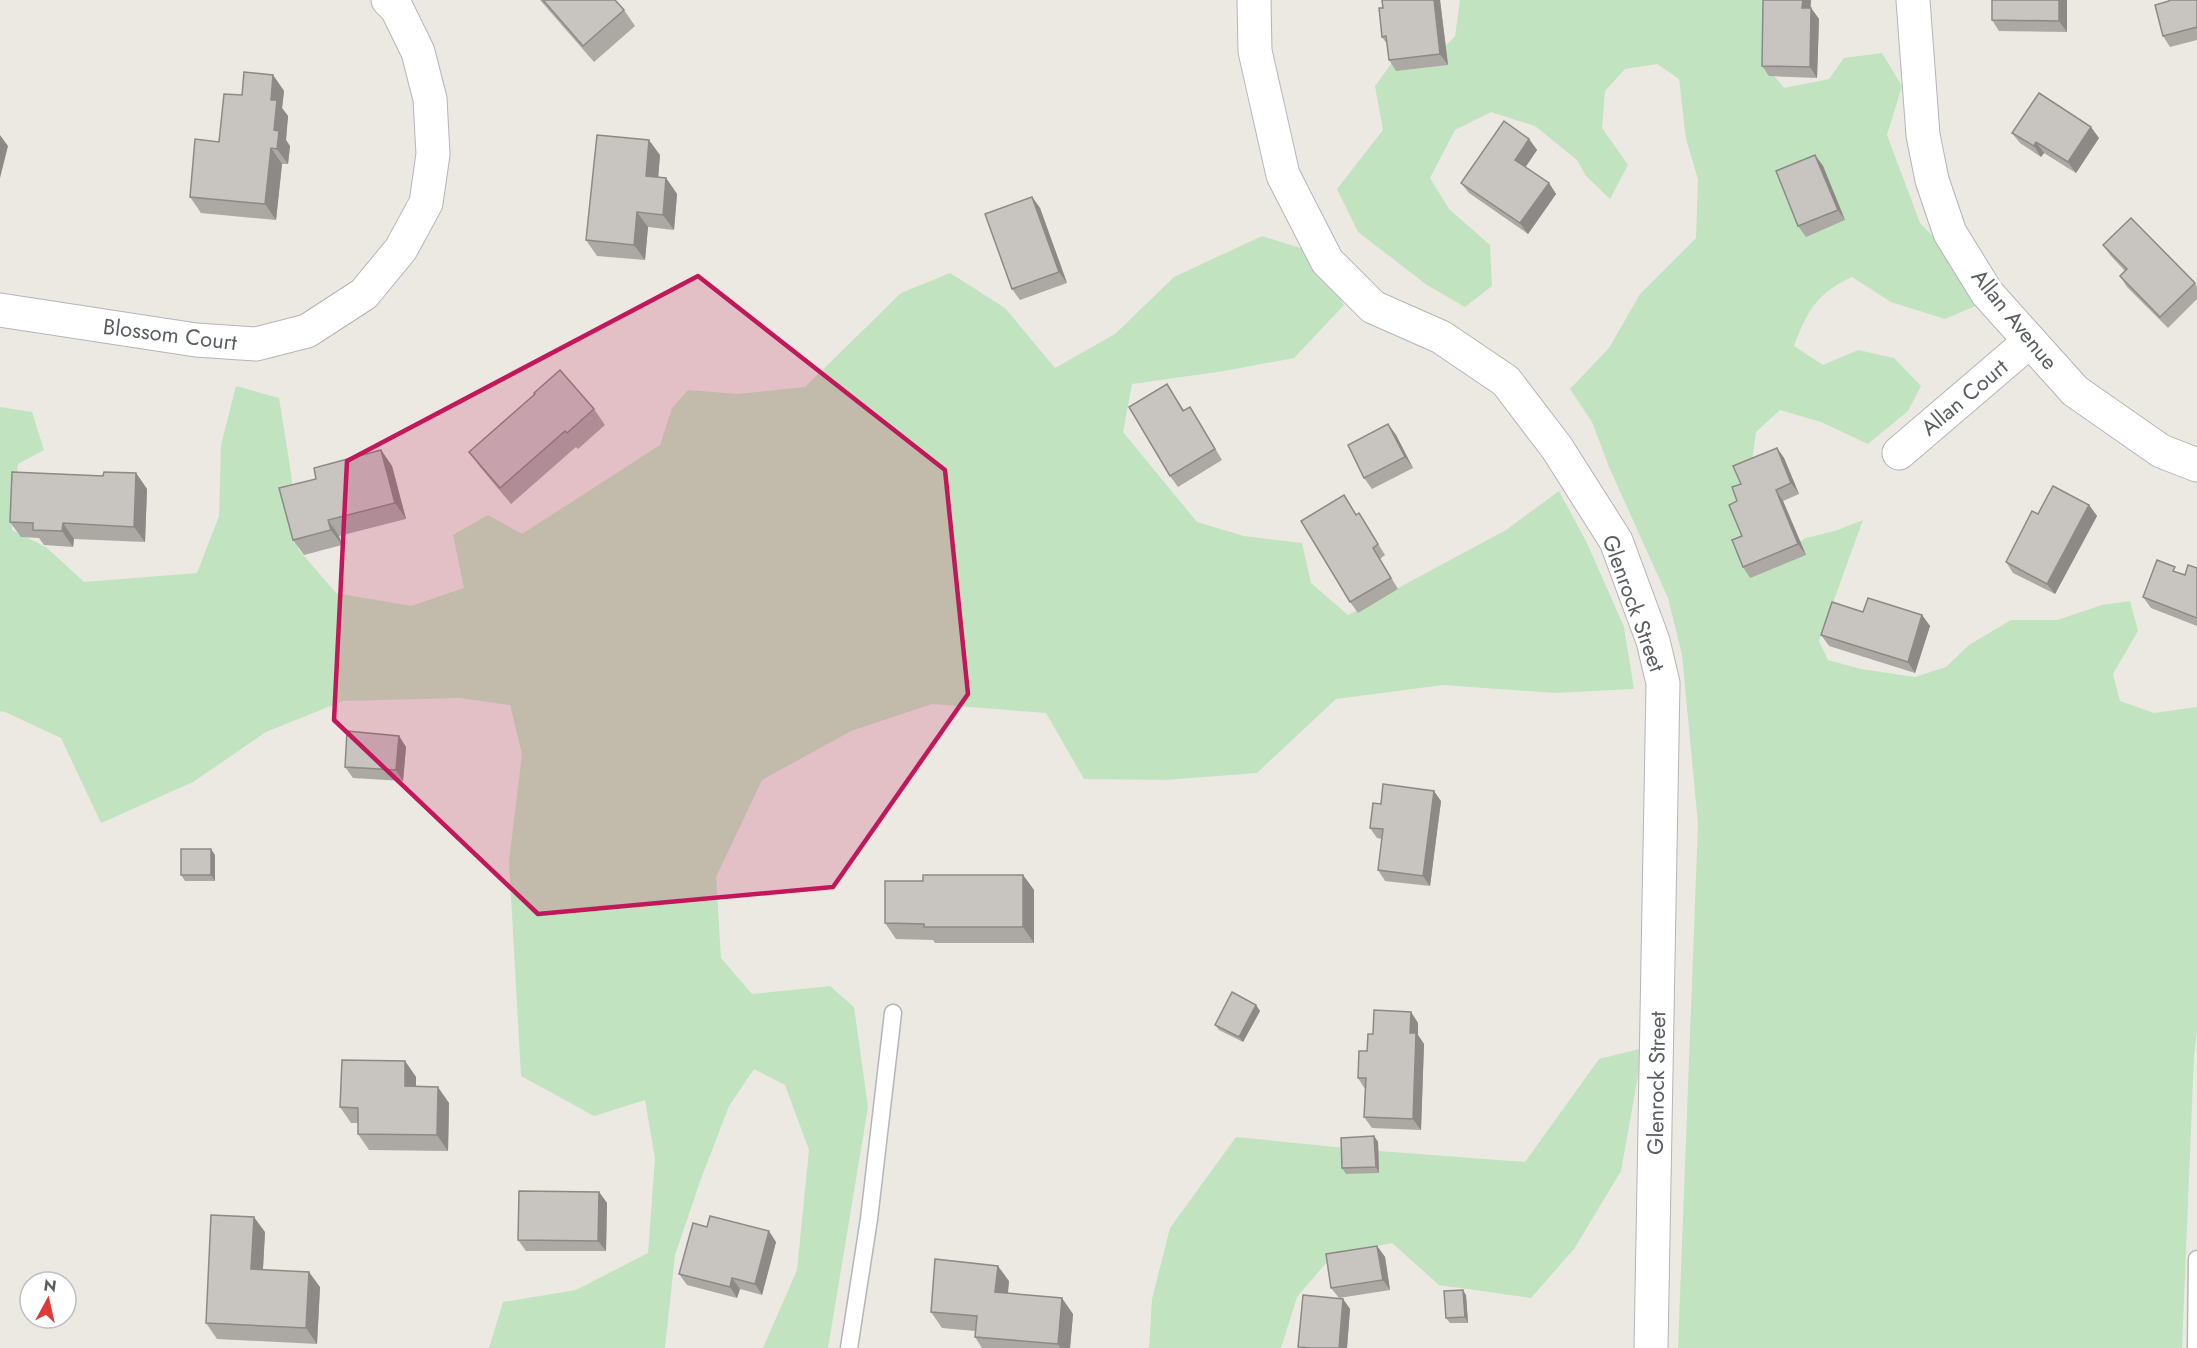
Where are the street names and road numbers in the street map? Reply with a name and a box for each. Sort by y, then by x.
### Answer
street label: Allan Avenue [1964,262,2066,376]
street label: Blossom Court [101,310,239,358]
street label: Allan Court [1914,351,2015,443]
street label: Glenrock Street [1594,530,1674,677]
street label: Glenrock Street [1639,1010,1673,1155]

